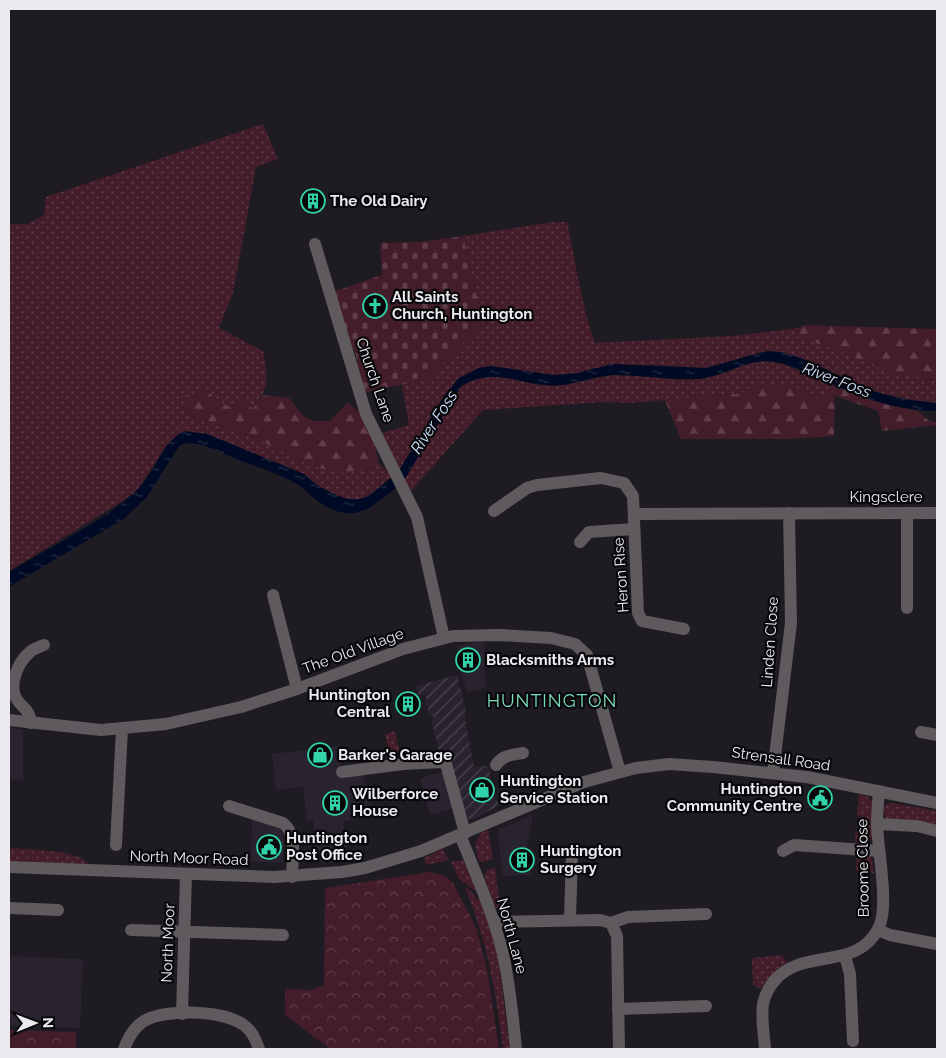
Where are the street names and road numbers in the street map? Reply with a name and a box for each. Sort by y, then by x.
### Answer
street label: Church Lane [352,335,398,425]
street label: Kingsclere [849,488,923,506]
street label: Heron Rise [609,537,633,613]
street label: Linden Close [758,596,782,688]
street label: The Old Village [300,624,406,678]
street label: Strensall Road [730,743,832,775]
street label: Broome Close [853,818,873,917]
street label: North Moor Road [129,847,249,869]
street label: North Lane [493,896,531,976]
street label: North Moor [158,902,178,983]

